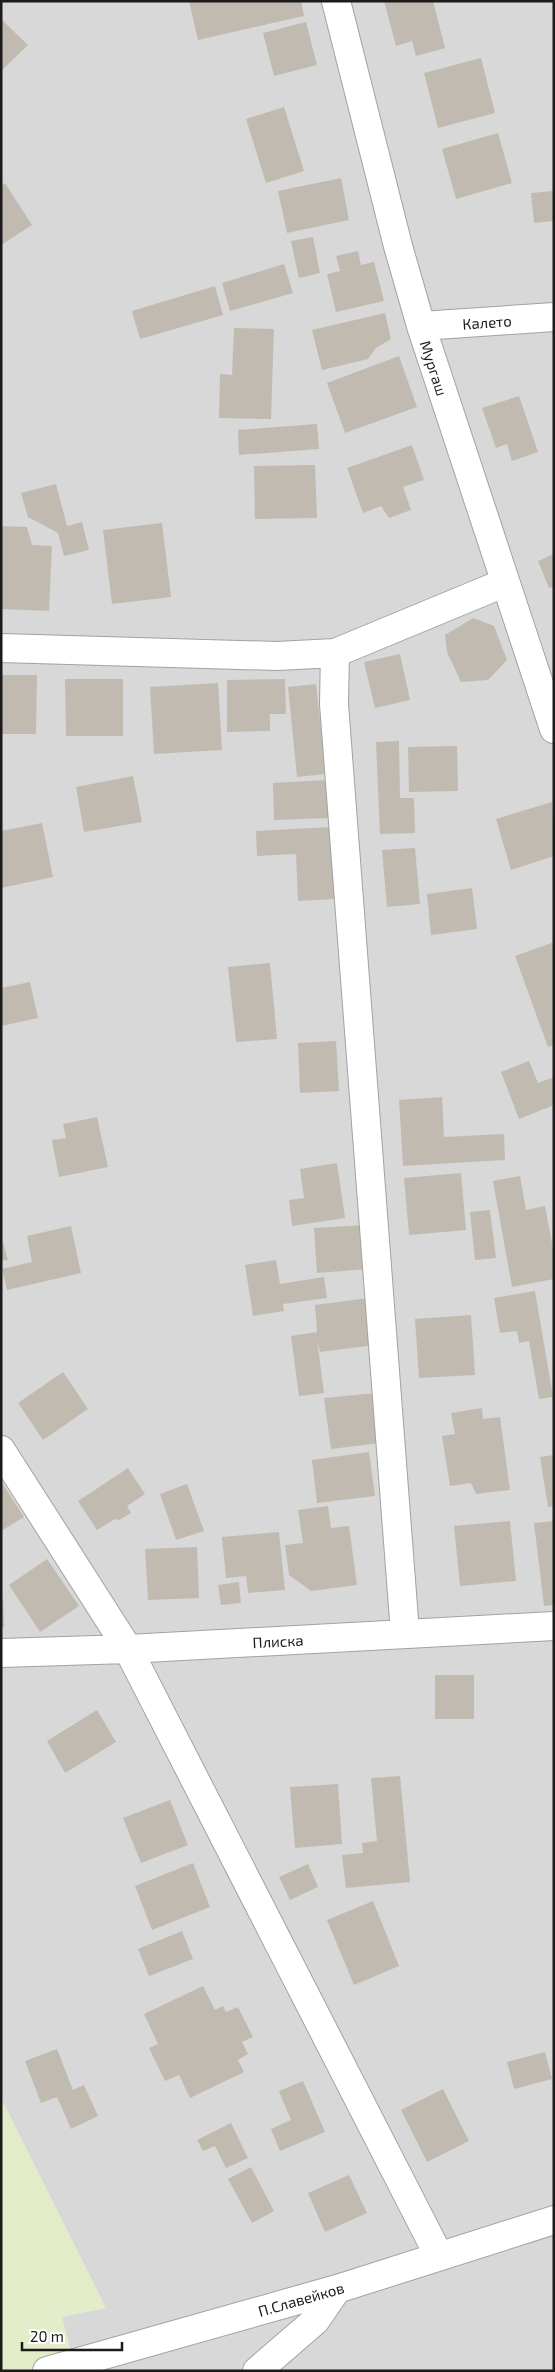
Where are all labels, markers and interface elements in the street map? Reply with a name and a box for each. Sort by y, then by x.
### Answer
street label: Калето [462,311,512,333]
street label: Мургаш [416,338,451,398]
street label: Плиска [252,1631,304,1651]
street label: П.Славейков [256,2278,346,2320]
scale bar [22,2320,122,2352]
text: 20 m [30,2327,64,2345]

